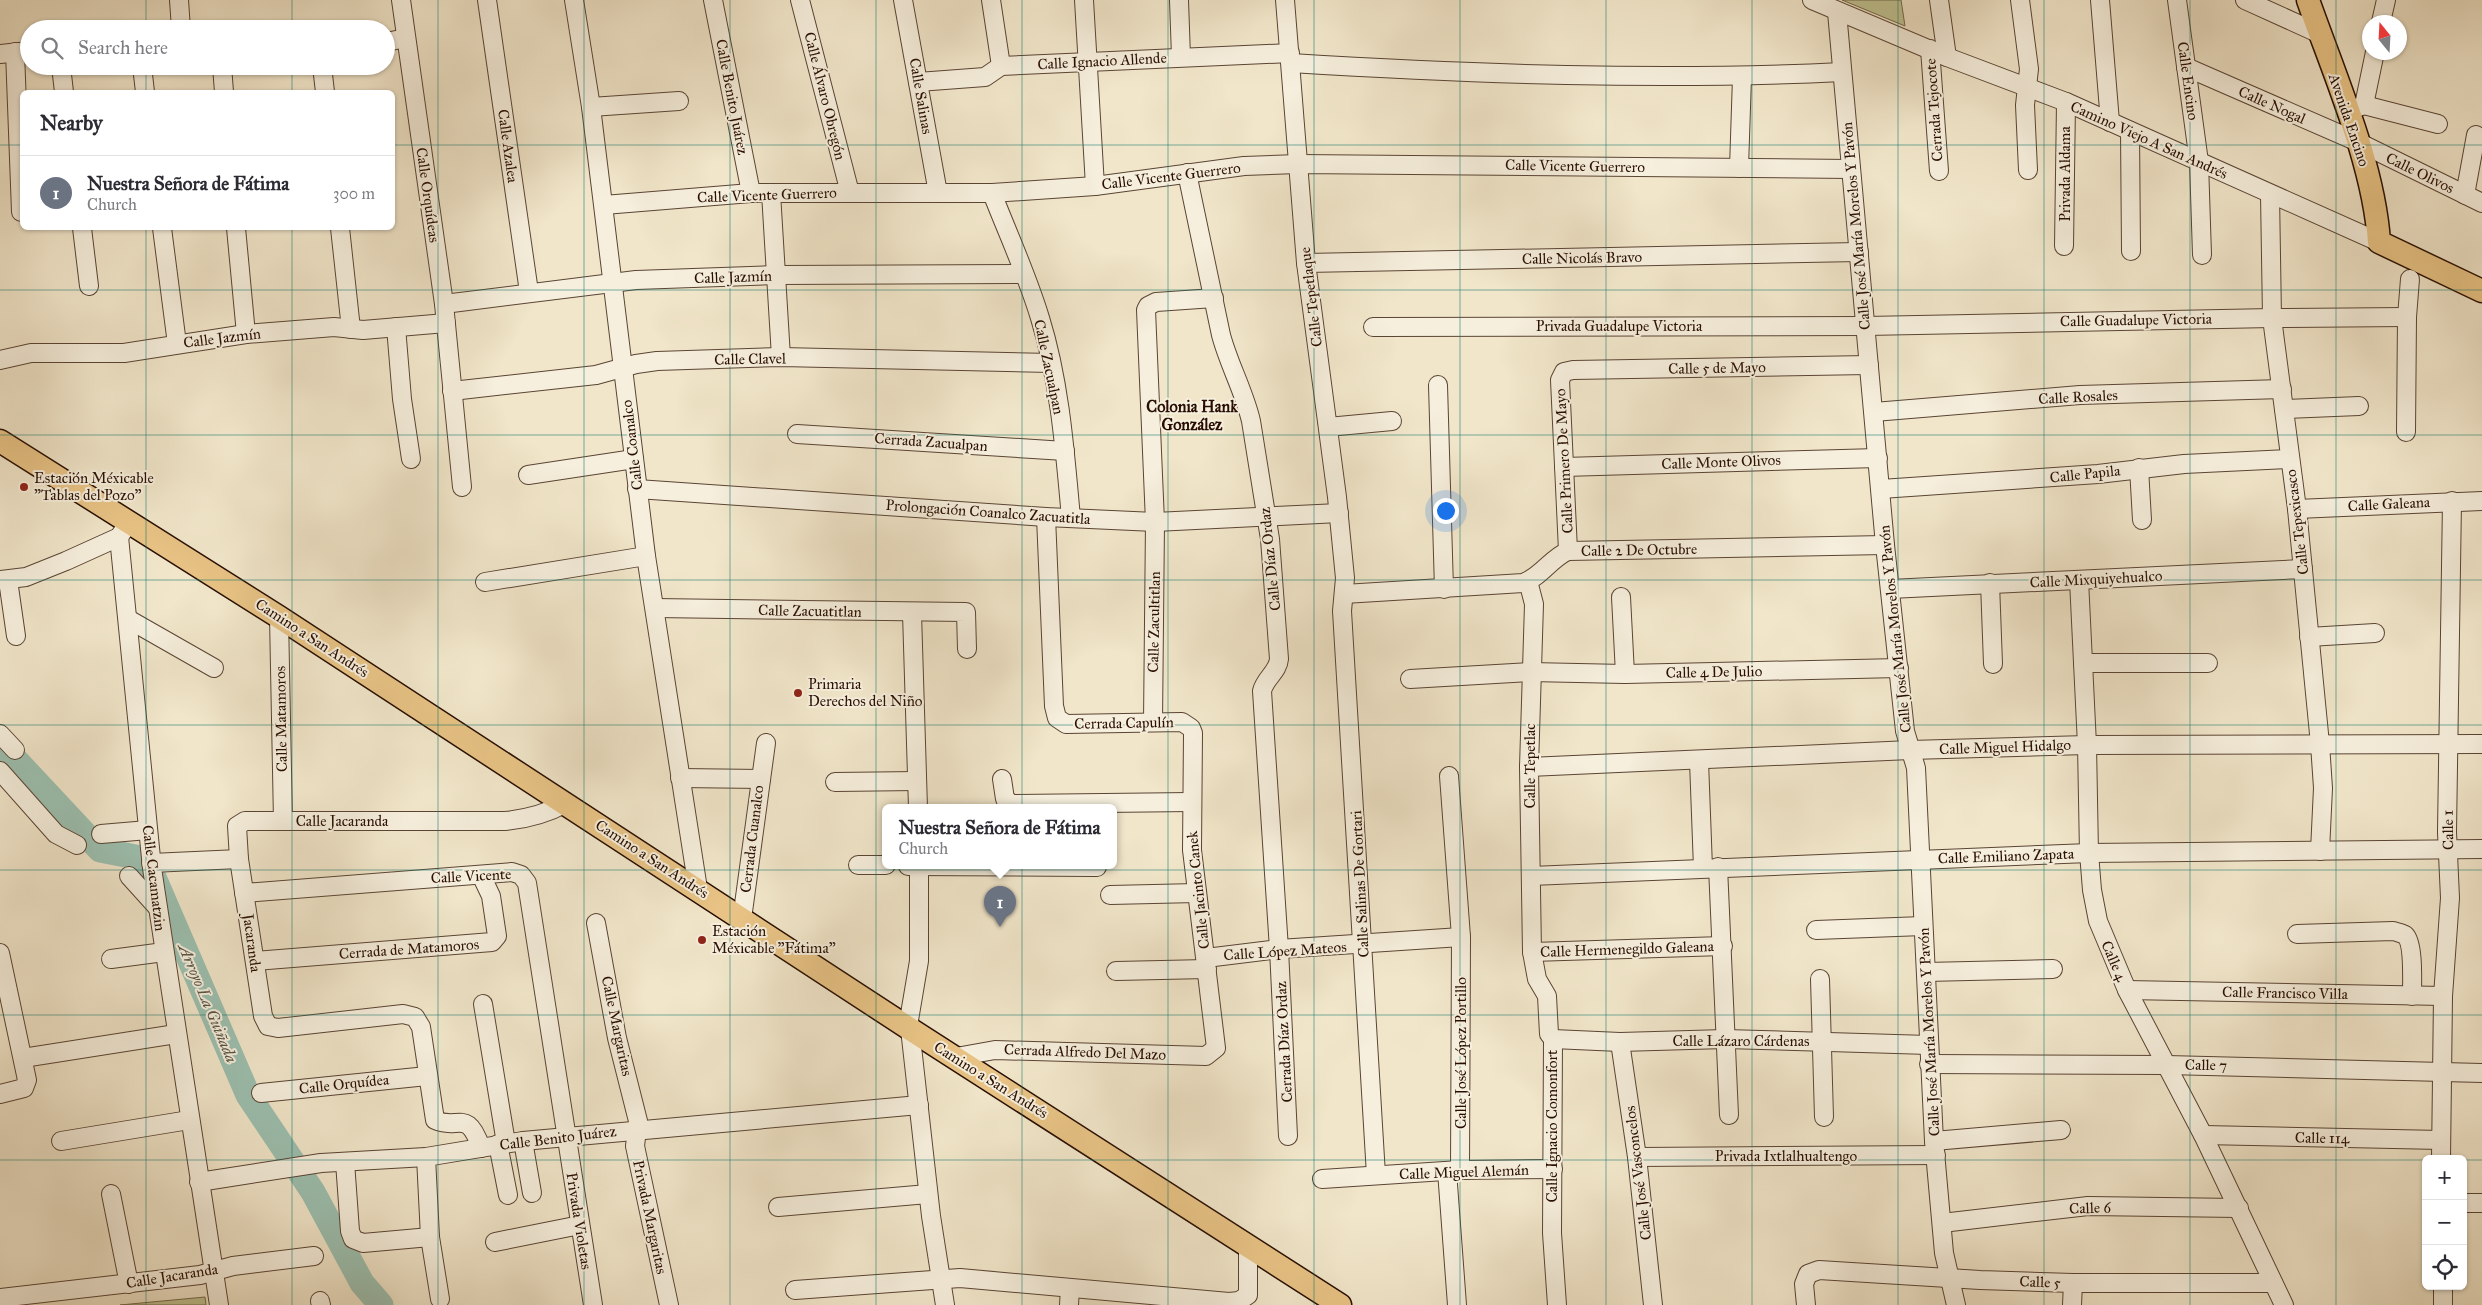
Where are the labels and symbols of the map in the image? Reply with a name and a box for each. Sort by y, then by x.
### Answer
north arrow [2362,15,2407,60]
street label: Calle Álvaro Obregón [800,30,851,162]
street label: Calle Benito Juárez [711,38,752,157]
street label: Calle Encino [2174,41,2202,122]
street label: Calle Ignacio Allende [1037,49,1167,73]
street label: Calle Salinas [905,56,937,136]
street label: Cerrada Tejocote [1921,58,1947,162]
street label: Avenida Encino [2324,70,2373,169]
street label: Calle Nogal [2236,82,2309,128]
street label: Camino Viejo A San Andrés [2068,97,2230,183]
street label: Calle Azalea [494,108,522,185]
street label: Calle José María Morelos Y Pavón [1838,121,1875,331]
street label: Privada Aldama [2056,126,2074,222]
street label: Calle Orquídeas [411,146,444,244]
street label: Calle Olivos [2383,149,2457,197]
street label: Calle Vicente Guerrero [1505,156,1645,176]
street label: Calle Vicente Guerrero [1101,159,1242,193]
street label: Calle Vicente Guerrero [697,184,838,206]
street label: Calle Tepetlaque [1296,246,1327,348]
street label: Calle Nicolás Bravo [1522,248,1643,268]
street label: Calle Jazmín [694,267,772,288]
street label: Calle Guadalupe Victoria [2060,310,2213,330]
street label: Privada Guadalupe Victoria [1536,317,1703,335]
street label: Calle Zacualpan [1030,318,1068,416]
street label: Calle Jazmín [182,324,262,353]
street label: Calle Clavel [714,349,787,369]
street label: Calle 5 de Mayo [1668,358,1766,378]
street label: Calle Rosales [2038,386,2118,408]
street label: Calle Primero De Mayo [1551,388,1577,534]
district label: Colonia Hank González [1146,397,1238,434]
street label: Calle Coanalco [617,399,646,491]
street label: Cerrada Zacualpan [874,429,988,455]
street label: Calle Monte Olivos [1661,451,1781,473]
street label: Calle Papila [2049,461,2122,487]
street label: Calle Tepexicasco [2282,468,2312,576]
place label: Estación Méxicable "Tablas del Pozo" [34,469,154,504]
marker: Estación Méxicable "Tablas del Pozo" [18,481,30,493]
street label: Calle Galeana [2347,493,2431,515]
street label: Prolongación Coanalco Zacuatitla [885,496,1092,528]
your location [1433,498,1459,524]
street label: Calle Díaz Ordaz [1256,506,1284,612]
street label: Calle José María Morelos Y Pavón [1875,524,1916,734]
street label: Calle 2 De Octubre [1581,540,1697,560]
street label: Calle Mixquiyehualco [2029,567,2163,592]
street label: Calle Zacultitlan [1144,571,1164,673]
street label: Camino a San Andrés [252,595,372,681]
street label: Calle Zacuatitlan [758,601,862,621]
street label: Calle 4 De Julio [1666,662,1763,683]
street label: Calle Matamoros [271,666,291,772]
place label: Primaria Derechos del Niño [808,675,923,710]
marker: Primaria Derechos del Niño [792,687,804,699]
street label: Cerrada Capulín [1074,713,1174,733]
street label: Calle Tepetlac [1521,723,1539,809]
street label: Calle Miguel Hidalgo [1939,736,2072,758]
street label: Cerrada Cuanalco [736,784,768,894]
street label: Calle Salinas De Gortari [1347,810,1373,958]
street label: Calle 1 [2439,810,2457,850]
street label: Calle Jacaranda [296,812,389,831]
street label: Camino a San Andrés [592,816,712,902]
street label: Calle Cacamatzin [139,824,169,932]
street label: Calle Jacinto Canek [1183,830,1214,950]
street label: Calle Emiliano Zapata [1938,845,2075,867]
street label: Calle Vicente [430,865,512,887]
pin: 1 [984,886,1016,927]
street label: Jacaranda [238,911,265,974]
place label: Estación Méxicable "Fátima" [712,922,836,957]
street label: Calle José María Morelos Y Pavón [1915,927,1944,1137]
marker: Estación Méxicable "Fátima" [696,934,708,946]
street label: Cerrada de Matamoros [338,935,480,963]
street label: Calle Hermenegildo Galeana [1540,937,1715,961]
street label: Calle López Mateos [1223,938,1347,964]
street label: Calle 4 [2097,938,2131,985]
water label: Arroyo La Guiñada [174,939,242,1066]
street label: Calle Margaritas [598,974,636,1078]
street label: Calle José López Portillo [1452,977,1471,1129]
street label: Cerrada Díaz Ordaz [1272,981,1296,1103]
street label: Calle Francisco Villa [2222,983,2349,1003]
street label: Calle Lázaro Cárdenas [1672,1032,1810,1050]
street label: Camino a San Andrés [931,1038,1051,1122]
street label: Cerrada Alfredo Del Mazo [1004,1040,1167,1064]
street label: Calle Ignacio Comonfort [1543,1049,1561,1202]
street label: Calle 7 [2185,1056,2227,1074]
street label: Calle Orquídea [298,1070,391,1099]
street label: Calle José Vasconcelos [1621,1105,1656,1241]
street label: Calle Benito Juárez [499,1122,618,1155]
street label: Calle 114 [2295,1129,2350,1147]
street label: Privada Ixtlalhualtengo [1715,1147,1858,1165]
street label: Privada Margaritas [629,1158,671,1276]
street label: Calle Miguel Alemán [1399,1161,1529,1183]
street label: Privada Violetas [562,1171,596,1271]
street label: Calle 6 [2069,1198,2113,1218]
street label: Calle Jacaranda [125,1260,220,1293]
street label: Calle 5 [2019,1272,2061,1292]

